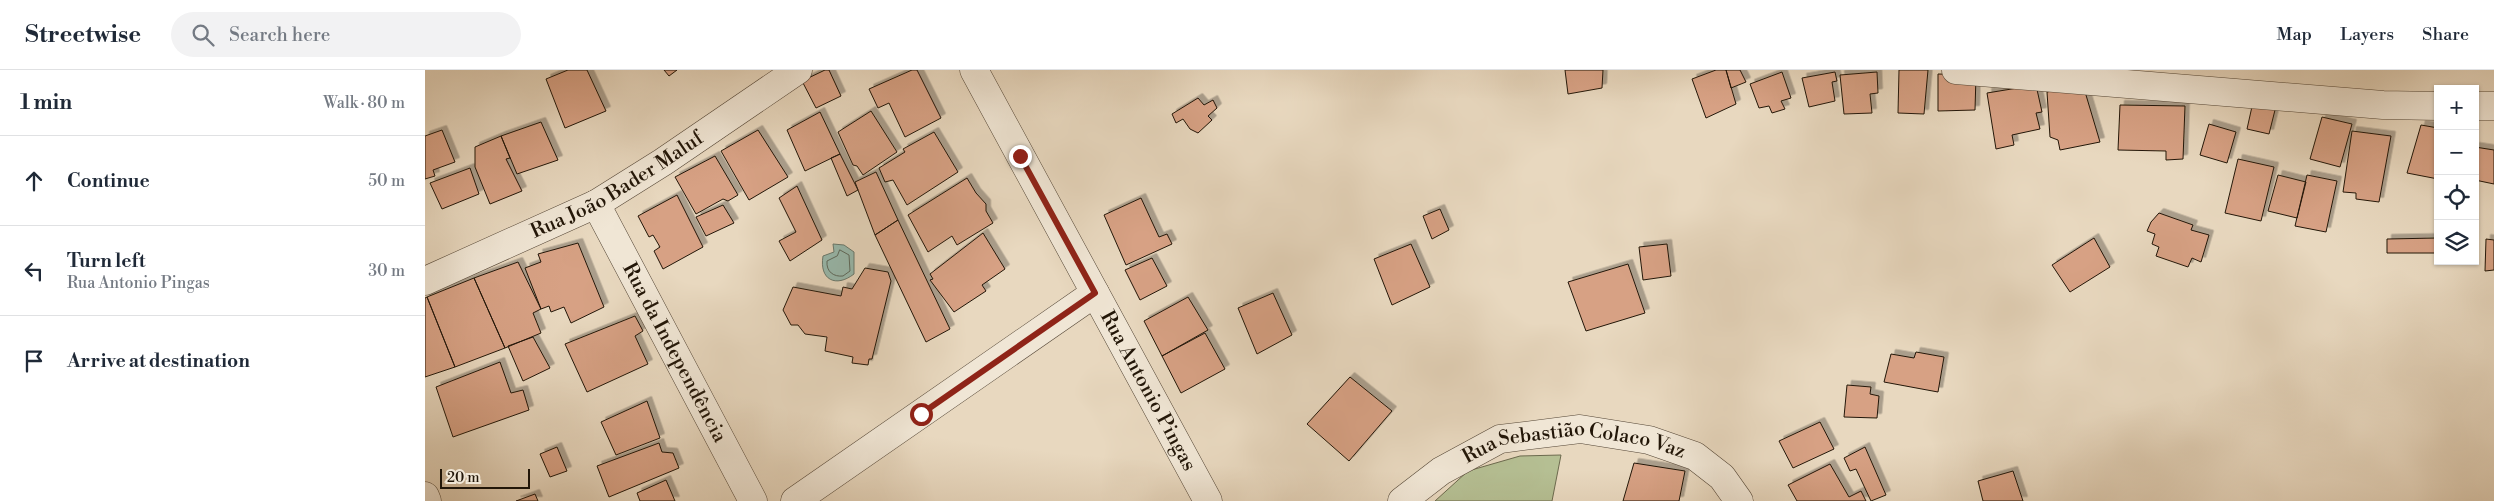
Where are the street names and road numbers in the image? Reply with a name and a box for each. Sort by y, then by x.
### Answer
street label: Rua João Bader Maluf [527,125,709,244]
street label: Rua da Independência [617,258,733,448]
street label: Rua Antonio Pingas [1095,306,1202,475]
street label: Rua Sebastião Colaco Vaz [1458,416,1689,470]

